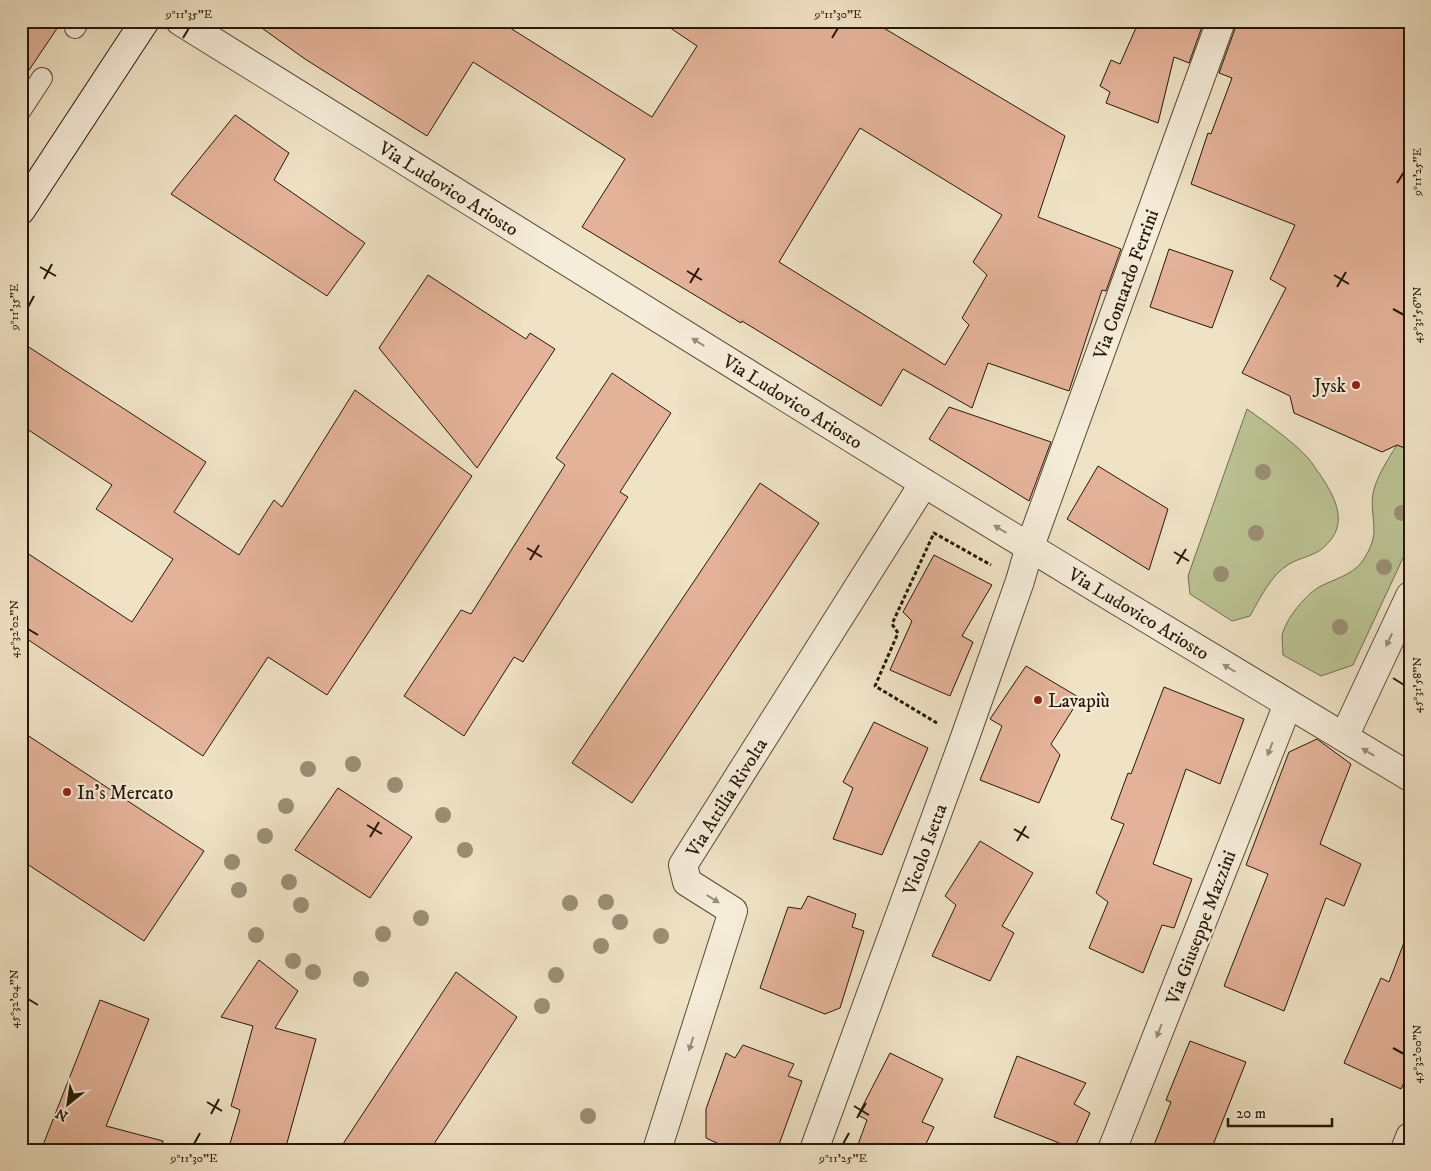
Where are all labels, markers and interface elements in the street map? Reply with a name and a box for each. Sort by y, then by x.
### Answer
text: 9°11'35"E [165,7,213,22]
text: 9°11'30"E [813,7,862,22]
street label: Via Ludovico Ariosto [373,137,522,241]
text: 9°11'25"E [1410,148,1425,197]
street label: Via Contardo Ferrini [1088,206,1164,363]
text: 9°11'35"E [7,283,22,331]
text: 45°31'56"N [1410,287,1425,343]
one-way arrow [692,338,705,347]
street label: Via Ludovico Ariosto [717,350,866,454]
place label: Jysk [1312,375,1347,398]
marker: Jysk [1350,379,1362,391]
one-way arrow [994,524,1007,533]
street label: Via Ludovico Ariosto [1063,563,1213,665]
text: 45°32'02"N [7,600,22,658]
one-way arrow [1385,633,1393,647]
text: 45°31'58"N [1410,657,1425,713]
one-way arrow [1222,664,1235,673]
place label: Lavapiù [1048,690,1110,713]
marker: Lavapiù [1032,694,1044,706]
street label: Via Attilia Rivolta [681,734,773,862]
one-way arrow [1266,742,1274,757]
one-way arrow [1362,747,1375,756]
place label: In's Mercato [77,782,173,805]
marker: In's Mercato [61,786,73,798]
street label: Vicolo Isetta [898,801,953,899]
street label: Via Giuseppe Mazzini [1161,847,1241,1009]
one-way arrow [707,894,720,904]
text: 45°32'04"N [7,969,22,1029]
one-way arrow [1155,1024,1163,1039]
text: 45°32'00"N [1410,1024,1425,1083]
one-way arrow [686,1037,694,1052]
north arrow [42,1078,92,1128]
scale bar [1228,1096,1332,1128]
text: N [52,1103,71,1125]
text: 20 m [1236,1104,1266,1123]
text: 9°11'30"E [169,1151,218,1166]
text: 9°11'25"E [818,1151,867,1166]

